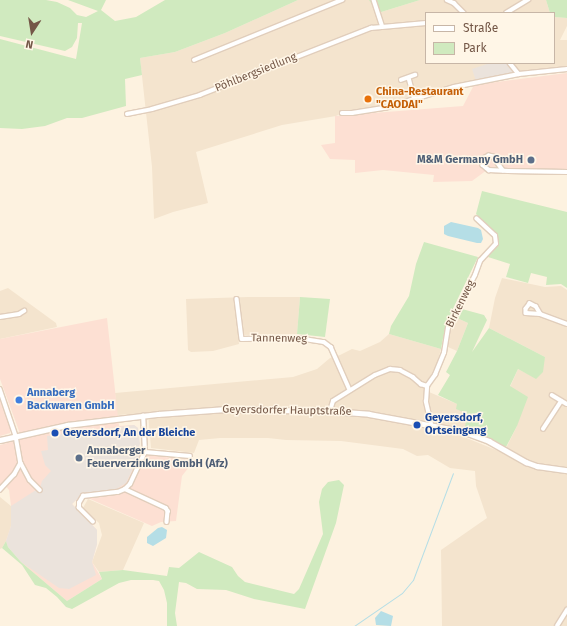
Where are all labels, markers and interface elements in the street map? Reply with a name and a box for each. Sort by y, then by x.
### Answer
north arrow [12,12,52,52]
legend [425,12,555,64]
text: Straße [463,21,498,35]
text: N [24,37,34,51]
text: Park [463,41,487,55]
street label: Pöhlbergsiedlung [213,51,299,95]
place label: China-Restaurant "CAODAI" [376,86,464,112]
marker: China-Restaurant "CAODAI" [363,94,373,104]
place label: M&M Germany GmbH [417,153,523,167]
marker: M&M Germany GmbH [526,155,536,165]
street label: Birkenweg [444,278,478,330]
street label: Tannenweg [251,332,307,346]
place label: Annaberg Backwaren GmbH [27,387,115,413]
marker: Annaberg Backwaren GmbH [14,395,24,405]
street label: Geyersdorfer Hauptstraße [222,403,352,419]
place label: Geyersdorf, Ortseingang [425,412,486,438]
marker: Geyersdorf, Ortseingang [412,420,422,430]
place label: Geyersdorf, An der Bleiche [63,426,195,440]
marker: Geyersdorf, An der Bleiche [50,428,60,438]
place label: Annaberger Feuerverzinkung GmbH (Afz) [87,445,228,471]
marker: Annaberger Feuerverzinkung GmbH (Afz) [74,453,84,463]

